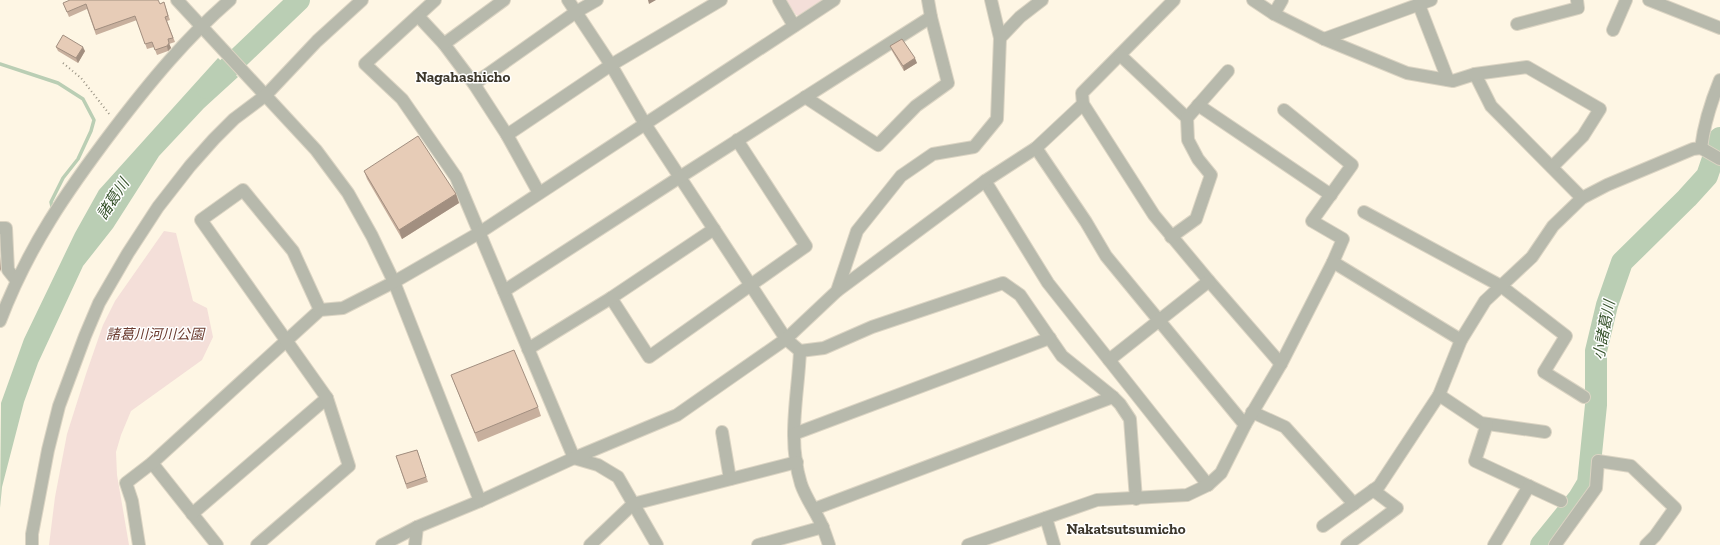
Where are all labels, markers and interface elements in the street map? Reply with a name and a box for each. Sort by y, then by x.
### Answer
district label: Nagahashicho [416,68,511,86]
water label: 諸葛川 [93,174,134,223]
water label: 小諸葛川 [1589,297,1619,361]
park label: 諸葛川河川公園 [106,326,206,343]
district label: Nakatsutsumicho [1067,520,1186,538]

